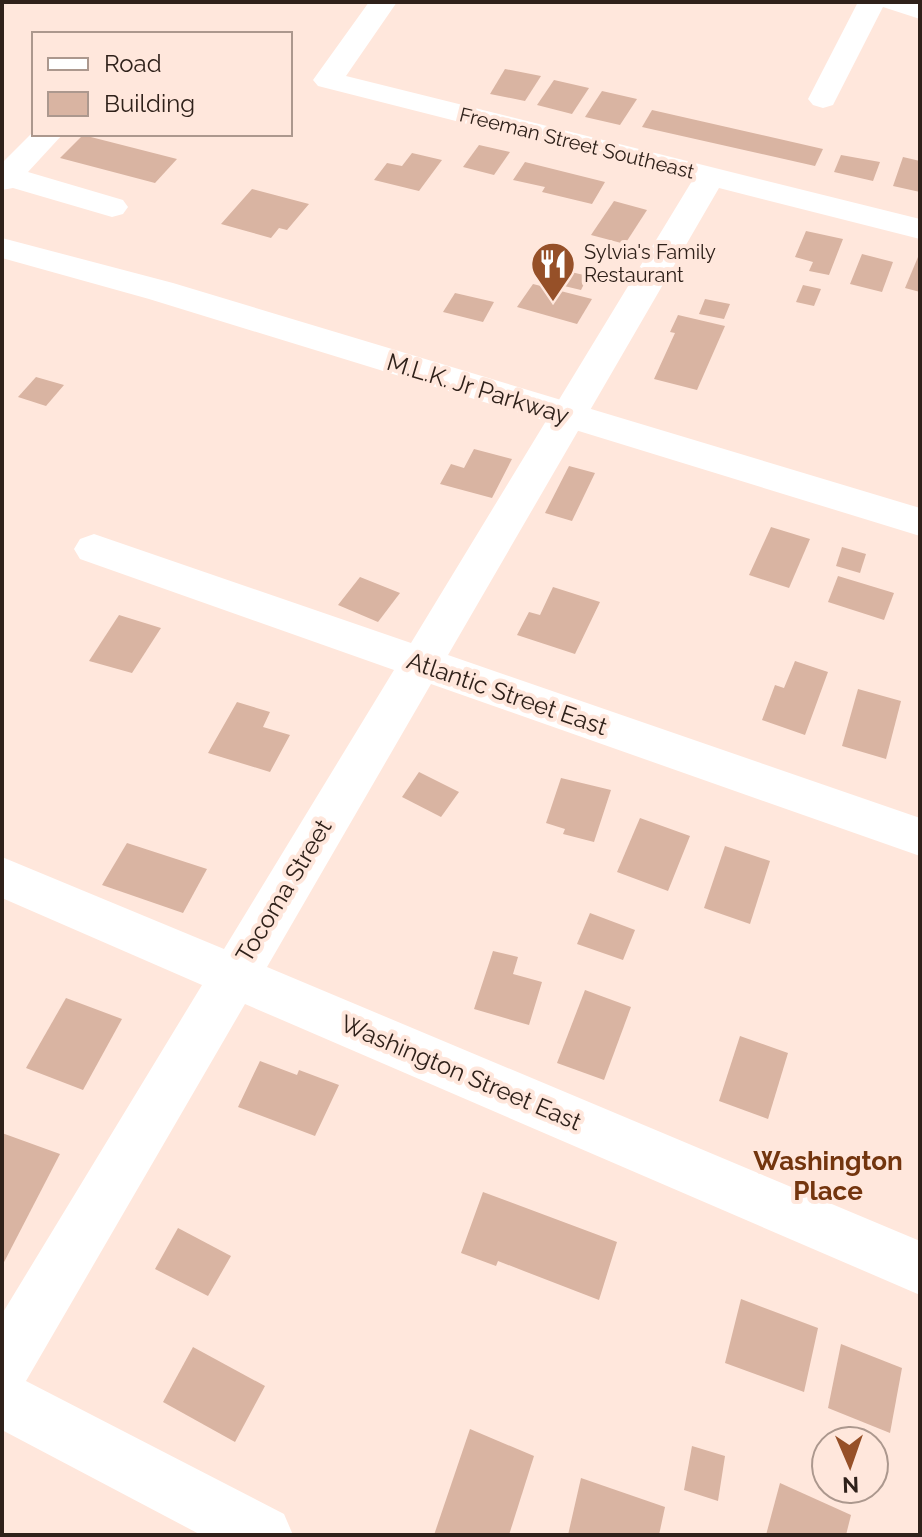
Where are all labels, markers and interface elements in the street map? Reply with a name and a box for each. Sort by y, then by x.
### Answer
legend [32,32,292,136]
text: Road [104,49,162,78]
text: Building [104,89,195,118]
street label: Freeman Street Southeast [457,102,697,184]
restaurant icon: Sylvia's Family Restaurant [529,240,577,303]
place label: Sylvia's Family Restaurant [584,240,716,287]
street label: M.L.K. Jr Parkway [384,347,573,430]
street label: Atlantic Street East [403,646,611,741]
street label: Tocoma Street [230,814,338,967]
street label: Washington Street East [336,1009,586,1136]
district label: Washington Place [753,1146,903,1206]
north arrow [810,1425,890,1505]
text: N [842,1472,860,1498]

